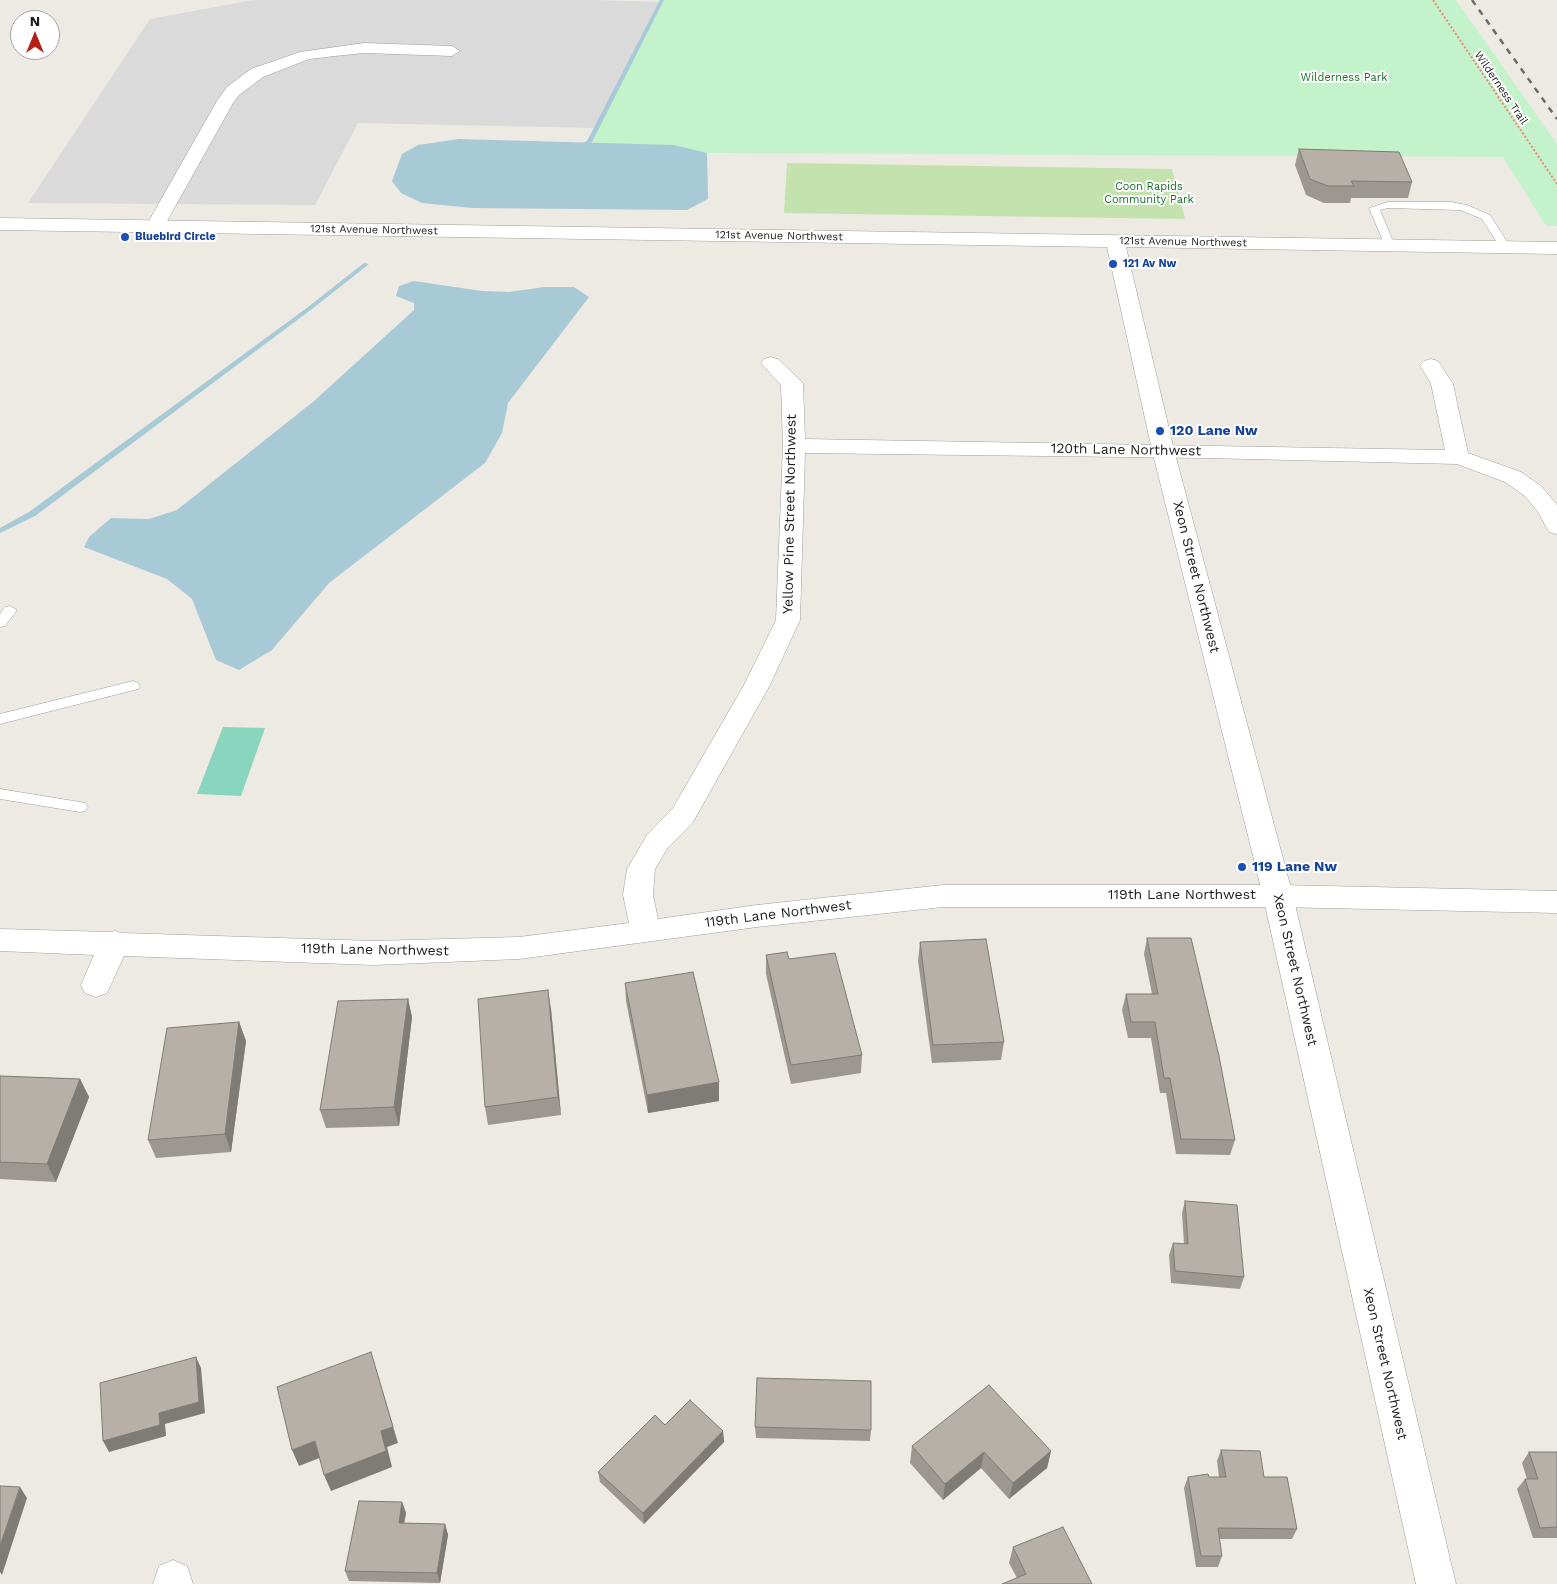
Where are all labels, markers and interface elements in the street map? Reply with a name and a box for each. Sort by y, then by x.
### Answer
north arrow [10,10,60,60]
text: N [30,13,40,29]
street label: Wilderness Trail [1472,49,1530,127]
park label: Wilderness Park [1301,71,1387,85]
park label: Coon Rapids Community Park [1104,180,1194,206]
street label: 121st Avenue Northwest [310,222,438,238]
street label: 121st Avenue Northwest [715,228,843,244]
place label: Bluebird Circle [135,230,216,244]
marker: Bluebird Circle [119,231,131,243]
street label: 121st Avenue Northwest [1119,234,1247,250]
place label: 121 Av Nw [1123,257,1176,271]
marker: 121 Av Nw [1107,258,1119,270]
street label: Yellow Pine Street Northwest [780,414,800,614]
place label: 120 Lane Nw [1170,423,1258,439]
marker: 120 Lane Nw [1154,425,1166,437]
street label: 120th Lane Northwest [1051,440,1201,460]
street label: Xeon Street Northwest [1169,499,1223,655]
place label: 119 Lane Nw [1252,859,1337,875]
marker: 119 Lane Nw [1236,861,1248,873]
street label: 119th Lane Northwest [1108,887,1256,903]
street label: Xeon Street Northwest [1269,892,1321,1048]
street label: 119th Lane Northwest [704,897,852,931]
street label: 119th Lane Northwest [301,940,449,960]
street label: Xeon Street Northwest [1359,1286,1411,1442]

